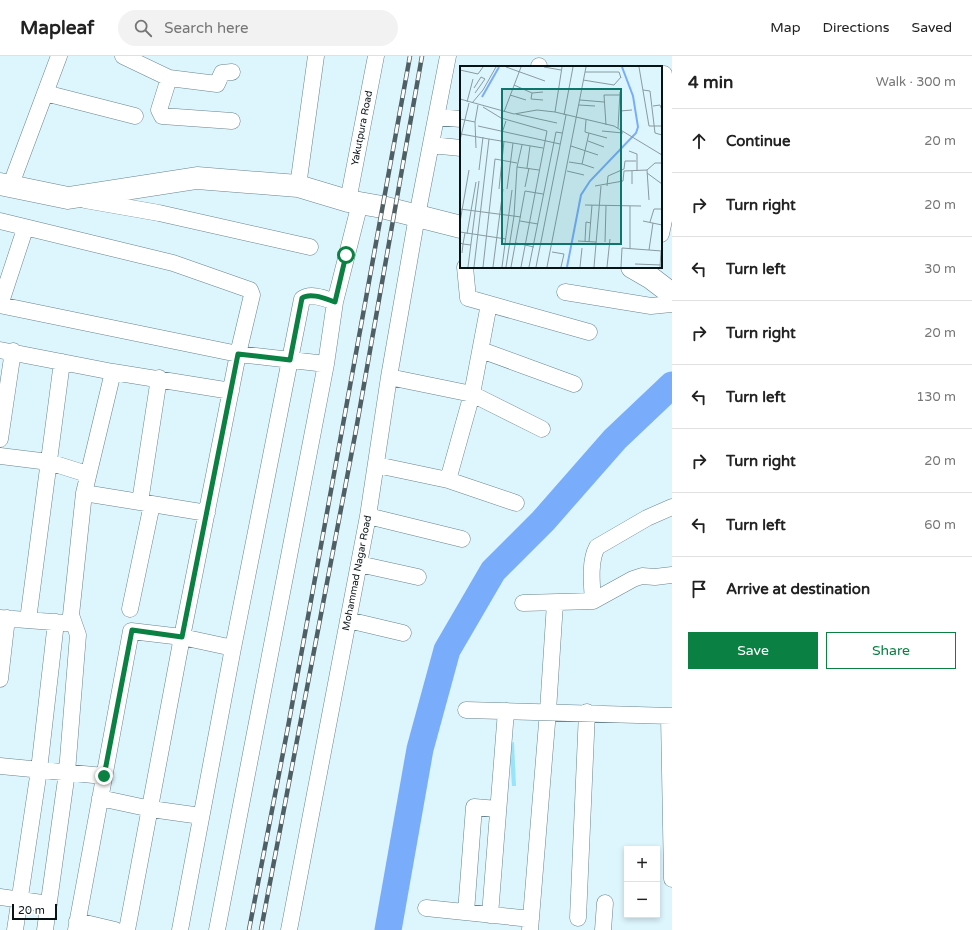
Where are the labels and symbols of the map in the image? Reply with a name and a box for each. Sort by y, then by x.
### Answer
inset map [460,66,662,268]
street label: Yakutpura Road [349,89,375,167]
route start [337,246,355,264]
street label: Mohammad Nagar Road [340,514,374,632]
route end [95,767,113,785]
scale bar [12,902,57,921]

